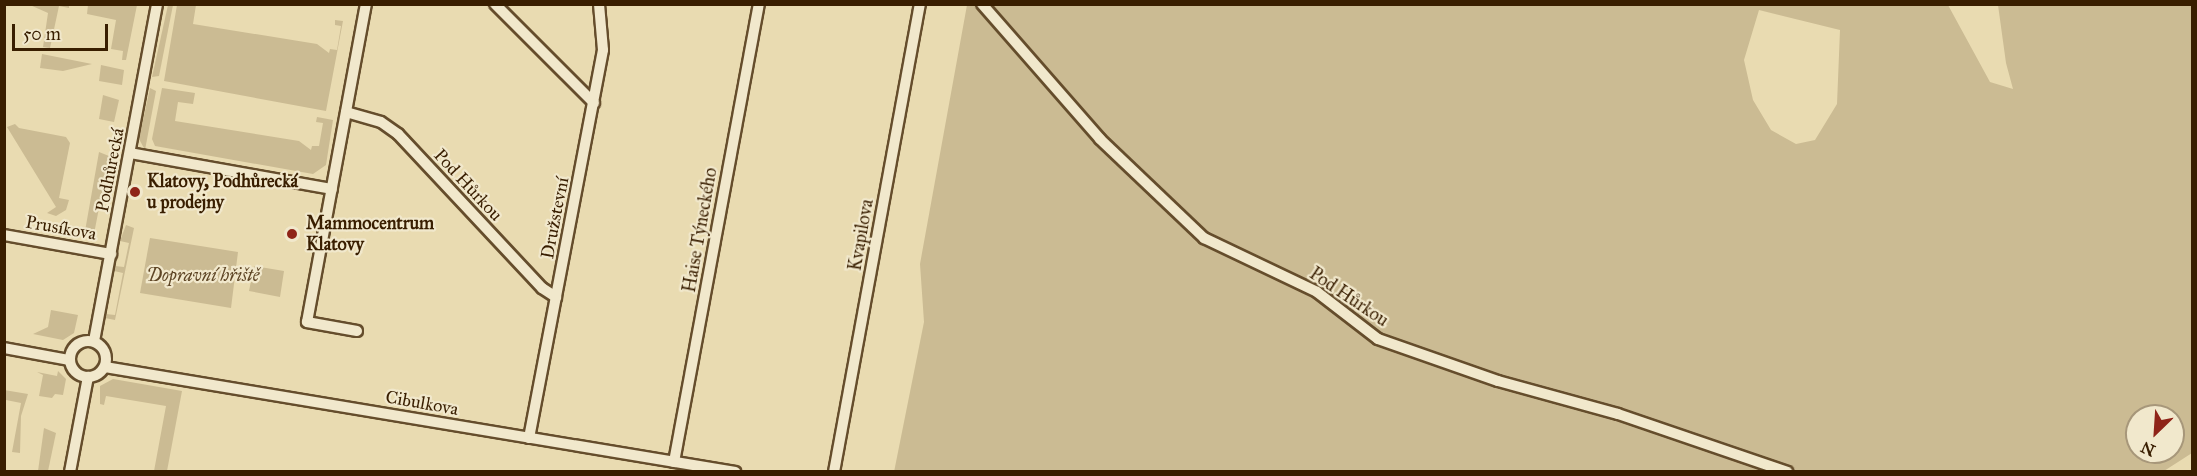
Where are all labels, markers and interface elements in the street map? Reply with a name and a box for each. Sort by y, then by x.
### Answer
scale bar [15,12,111,50]
text: 50 m [23,23,61,45]
street label: Podhůrecká [91,126,129,214]
street label: Pod Hůrkou [429,145,507,225]
street label: Haise Týneckého [678,166,722,294]
place label: Klatovy, Podhůrecká u prodejny [147,171,298,213]
street label: Družstevní [537,175,573,261]
marker: Klatovy, Podhůrecká u prodejny [128,185,142,199]
street label: Kvapilova [844,198,878,272]
street label: Prusíkova [24,211,98,245]
place label: Mammocentrum Klatovy [306,213,434,256]
marker: Mammocentrum Klatovy [283,225,301,243]
street label: Pod Hůrkou [1305,263,1393,331]
park label: Dopravní hřiště [147,264,259,286]
street label: Cibulkova [384,386,460,420]
north arrow [2125,404,2185,464]
text: N [2138,437,2158,460]

